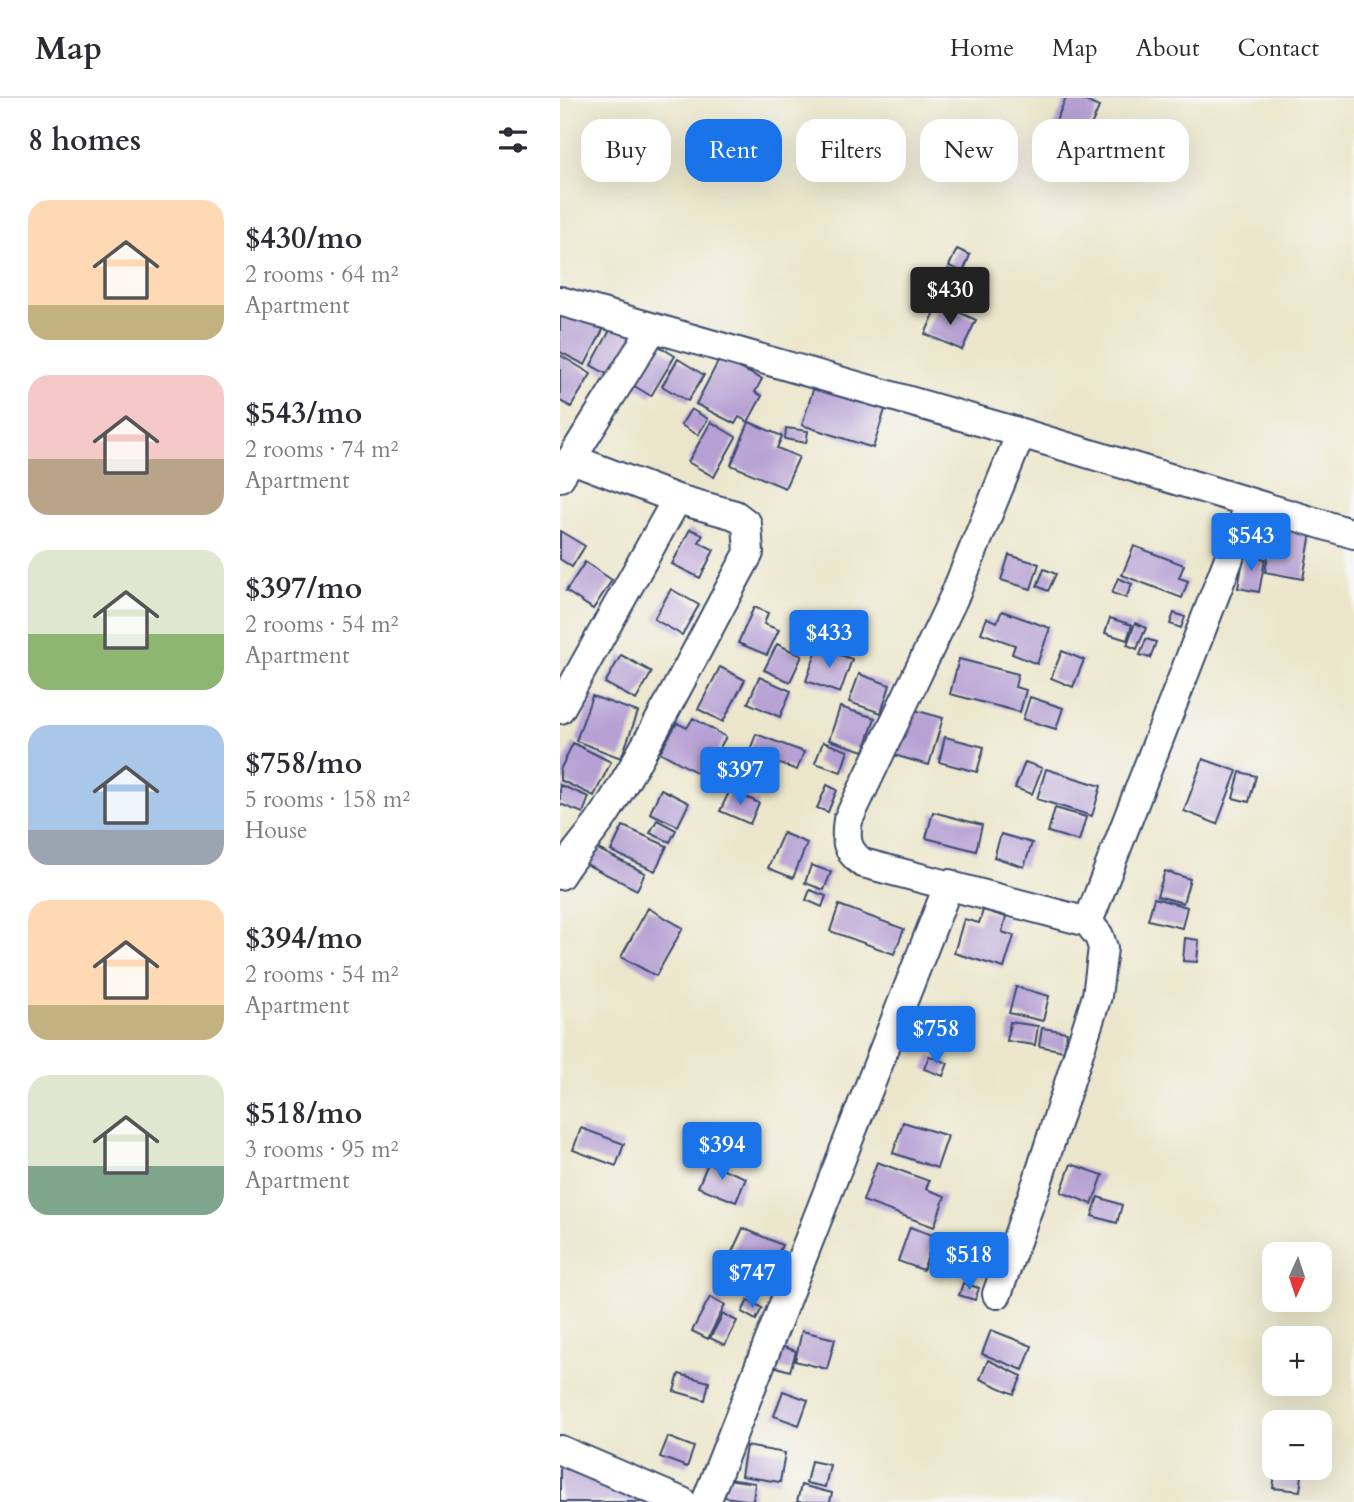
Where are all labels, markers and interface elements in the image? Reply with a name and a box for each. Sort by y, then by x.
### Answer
text: Map [35,26,102,71]
text: Home [950,32,1014,65]
text: Map [1052,32,1098,65]
text: About [1136,32,1200,65]
text: Contact [1238,32,1319,65]
chip: Buy [581,119,671,182]
chip: Rent [685,119,782,182]
chip: Filters [796,119,906,182]
chip: New [920,119,1018,182]
chip: Apartment [1032,119,1189,182]
text: 8 homes [28,120,141,161]
icon: filters [494,121,532,159]
text: $430/mo [245,218,362,259]
icon: home [84,228,168,312]
text: 2 rooms · 64 m² [245,259,398,290]
pin: $430 [909,268,991,327]
text: $430 [926,274,974,305]
text: Apartment [245,290,349,321]
text: $543/mo [245,393,362,434]
icon: home [84,403,168,487]
text: 2 rooms · 74 m² [245,434,398,465]
text: Apartment [245,465,349,496]
pin: $543 [1210,514,1292,573]
text: $543 [1227,520,1275,551]
text: $397/mo [245,568,362,609]
icon: home [84,578,168,662]
text: 2 rooms · 54 m² [245,609,398,640]
pin: $433 [788,610,870,670]
text: $433 [805,617,853,648]
text: Apartment [245,640,349,671]
text: $758/mo [245,743,362,784]
pin: $397 [699,748,781,807]
icon: home [84,753,168,837]
text: $397 [716,754,764,785]
text: 5 rooms · 158 m² [245,784,410,815]
text: House [245,815,307,846]
text: $394/mo [245,918,362,959]
icon: home [84,928,168,1012]
text: 2 rooms · 54 m² [245,959,398,990]
text: Apartment [245,990,349,1021]
pin: $758 [895,1006,977,1066]
text: $758 [912,1013,960,1044]
text: $518/mo [245,1093,362,1134]
icon: home [84,1103,168,1187]
pin: $394 [681,1122,763,1182]
text: $394 [698,1129,746,1160]
text: 3 rooms · 95 m² [245,1134,398,1165]
text: Apartment [245,1165,349,1196]
pin: $518 [928,1232,1010,1292]
text: $518 [945,1239,993,1270]
north arrow [1262,1242,1332,1312]
map controls [1262,1242,1332,1480]
pin: $747 [711,1250,793,1310]
text: $747 [728,1257,776,1288]
button: + [1262,1326,1332,1396]
button: − [1262,1410,1332,1480]

